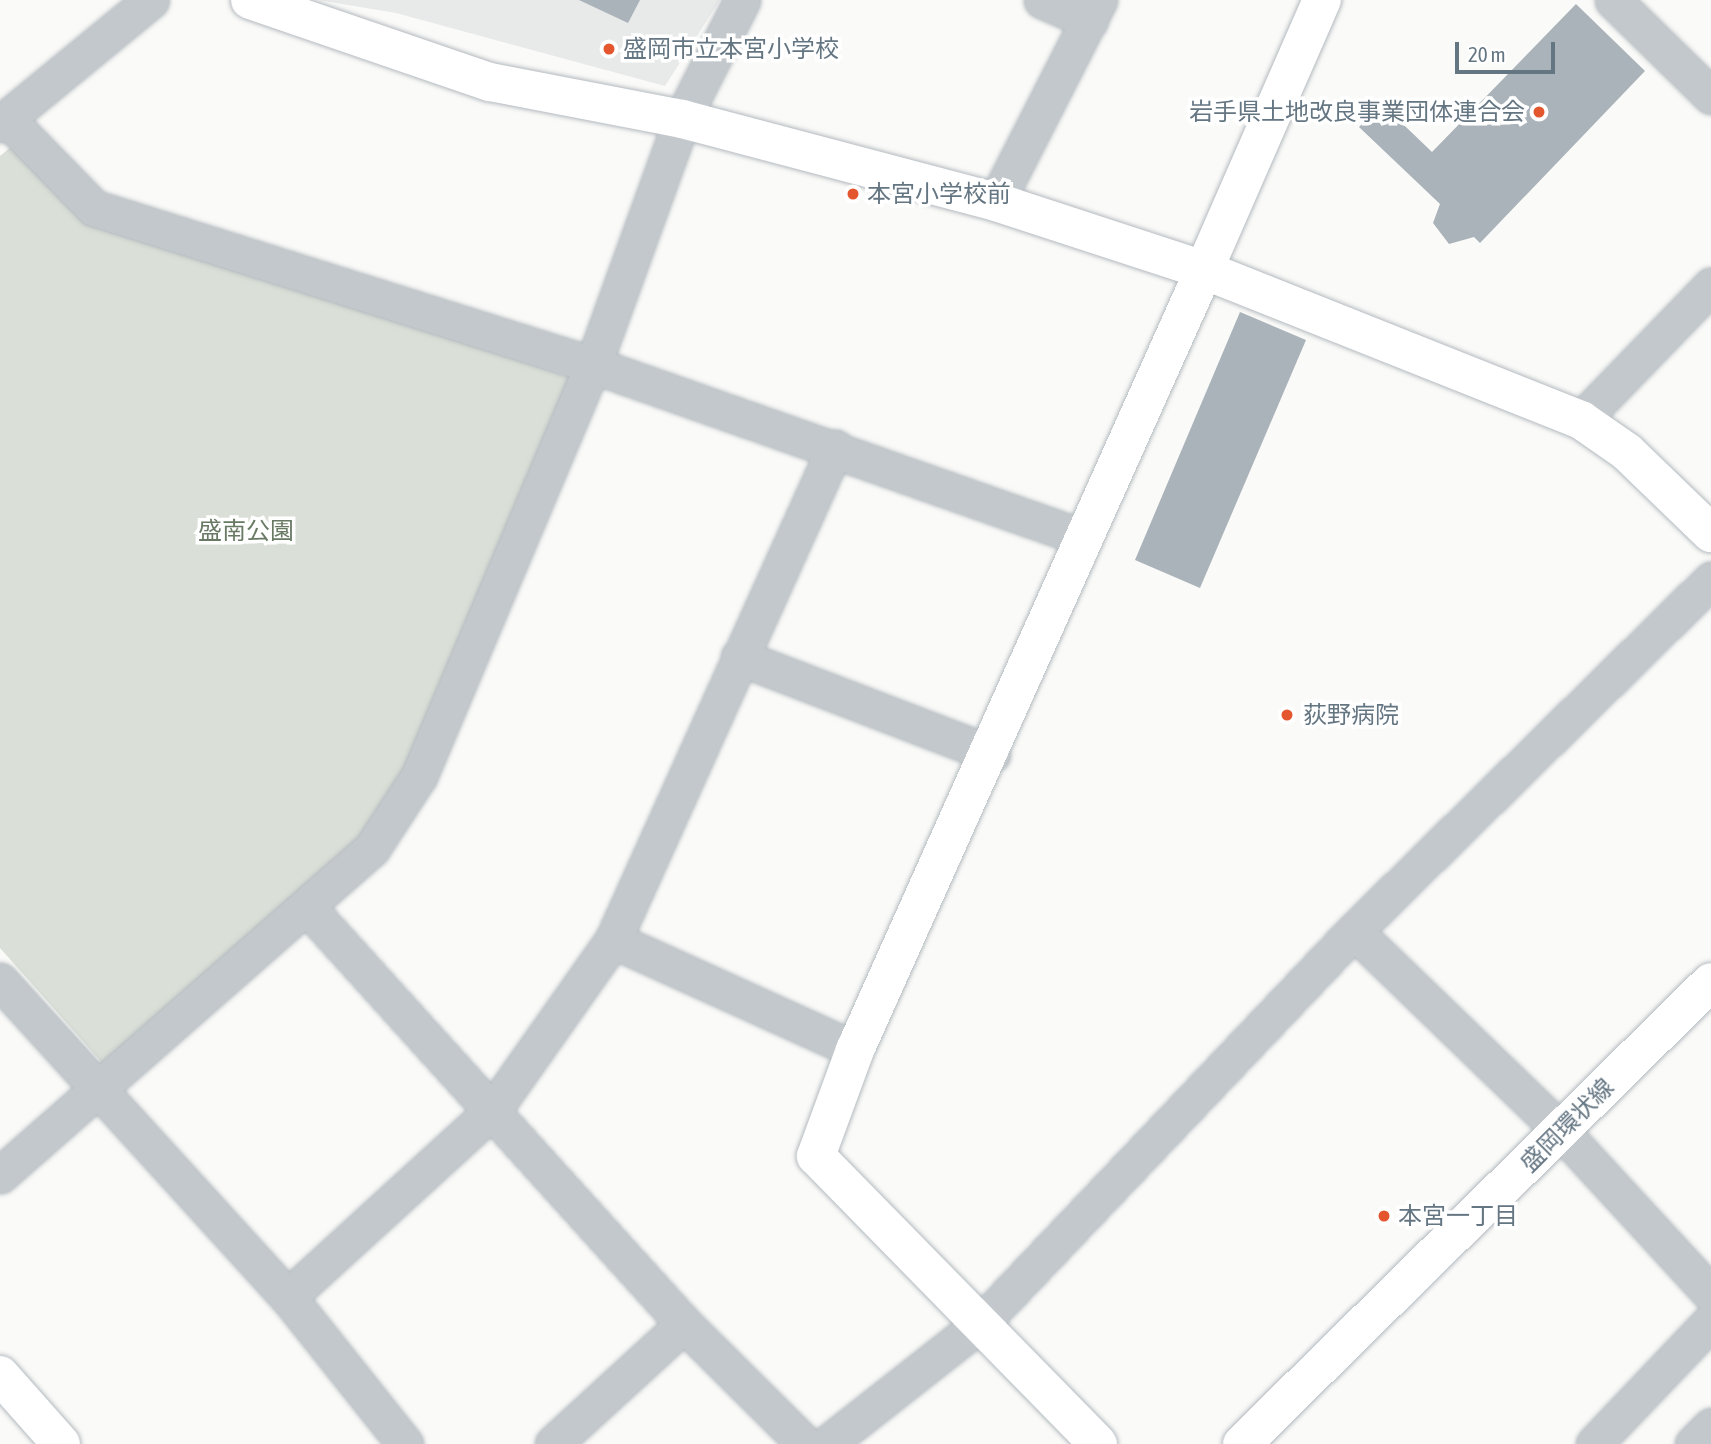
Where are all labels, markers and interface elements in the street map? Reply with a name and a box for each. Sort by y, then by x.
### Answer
scale bar [1459,28,1559,72]
place label: 盛岡市立本宮小学校 [623,35,839,63]
marker: 盛岡市立本宮小学校 [601,41,617,57]
text: 20 m [1468,42,1506,66]
place label: 岩手県土地改良事業団体連合会 [1189,98,1525,126]
marker: 岩手県土地改良事業団体連合会 [1531,104,1547,120]
place label: 本宮小学校前 [867,180,1011,208]
marker: 本宮小学校前 [845,186,861,202]
park label: 盛南公園 [198,517,294,545]
place label: 荻野病院 [1303,701,1399,729]
marker: 荻野病院 [1277,705,1297,725]
street label: 盛岡環状線 [1514,1072,1620,1178]
place label: 本宮一丁目 [1398,1202,1518,1230]
marker: 本宮一丁目 [1376,1208,1392,1224]

